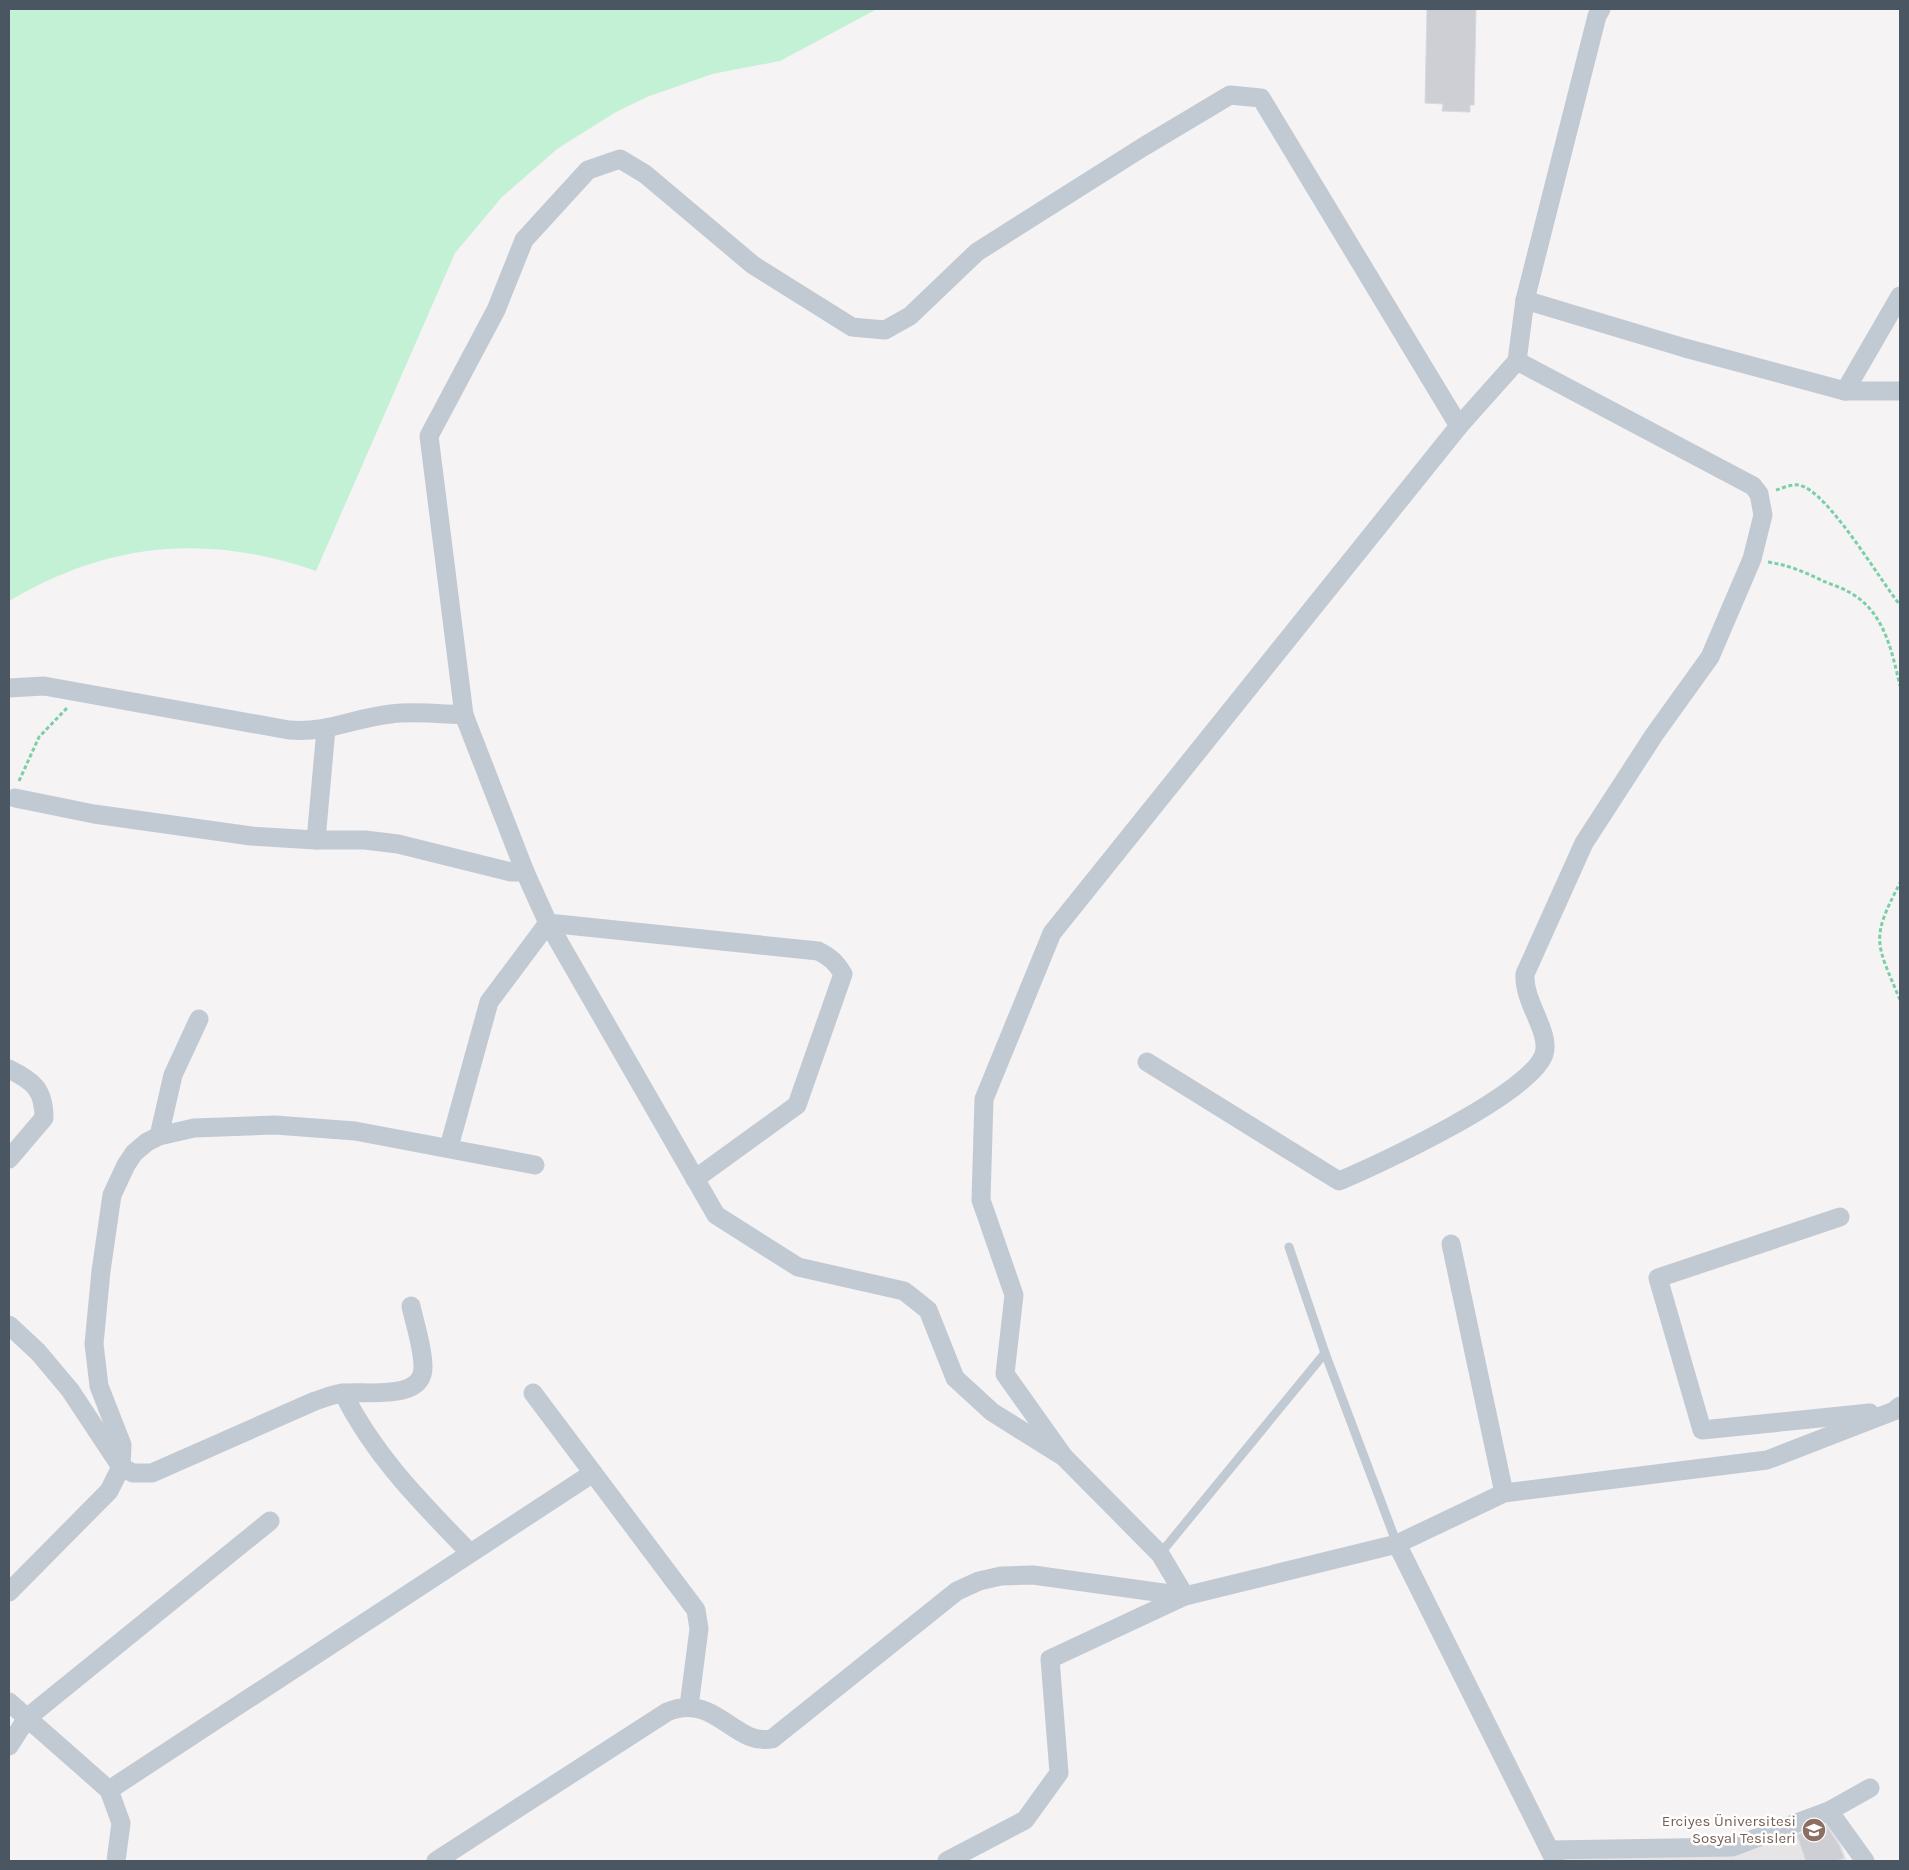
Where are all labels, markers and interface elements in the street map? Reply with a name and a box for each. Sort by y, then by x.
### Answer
place label: Erciyes Üniversitesi Sosyal Tesisleri [1662,1812,1796,1847]
school or university icon: Erciyes Üniversitesi Sosyal Tesisleri [1801,1817,1827,1843]

